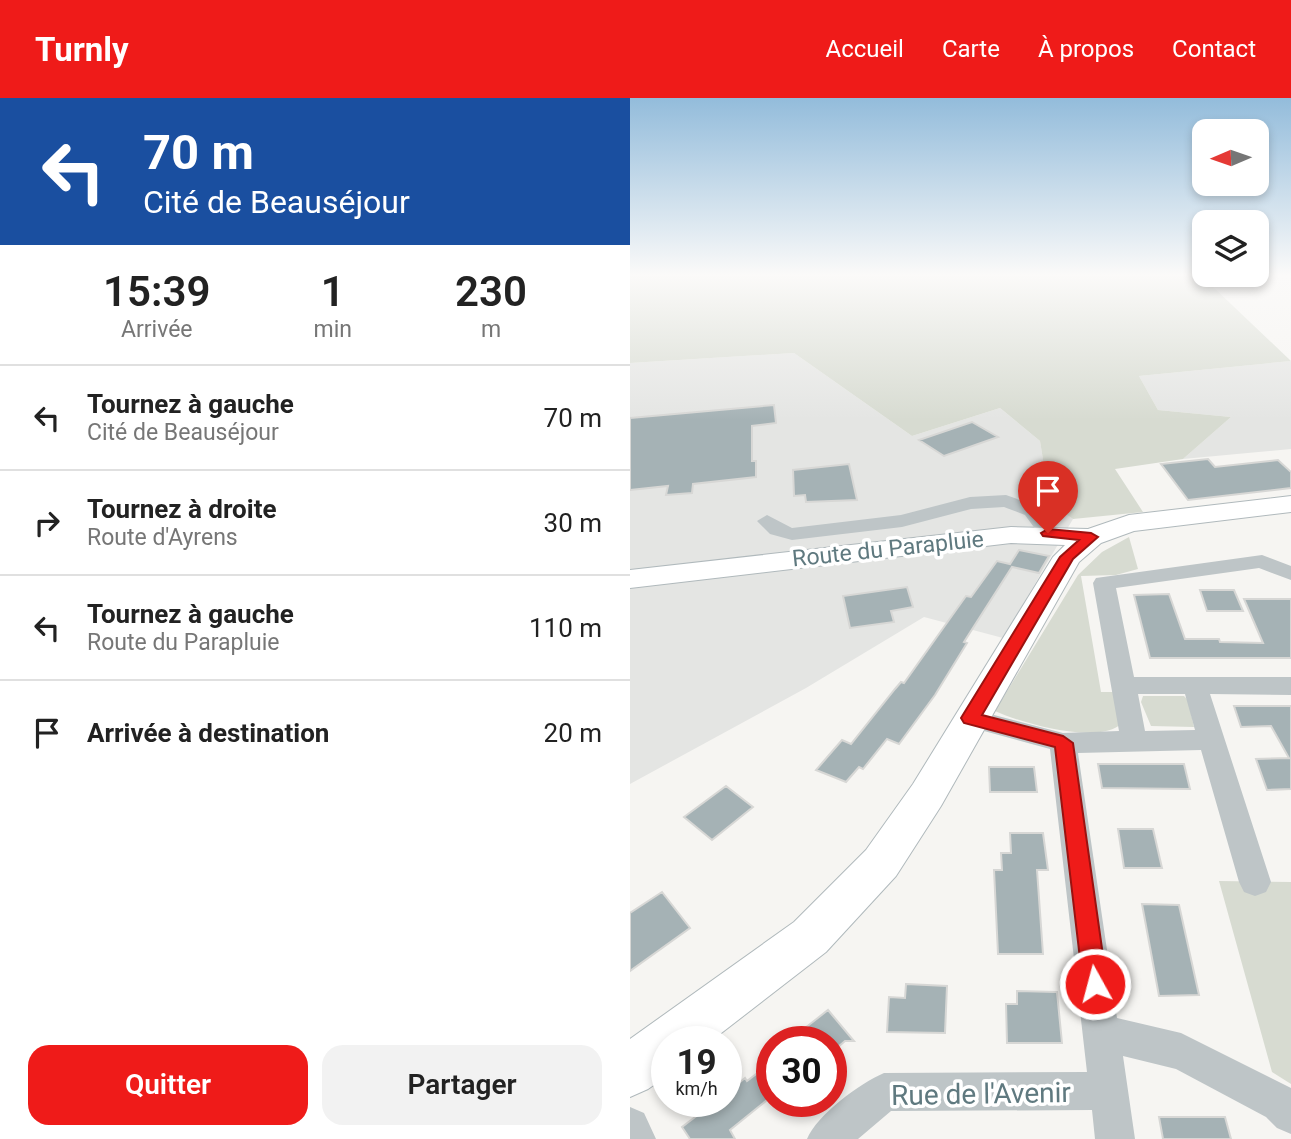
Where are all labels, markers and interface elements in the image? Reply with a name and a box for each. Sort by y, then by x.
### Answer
text: Turnly [35,30,129,69]
text: Accueil [825,35,904,63]
text: Carte [942,35,1000,63]
text: À propos [1038,35,1134,63]
text: Contact [1172,35,1256,63]
north arrow [1192,119,1269,196]
map controls [1192,119,1269,287]
text: 70 m [143,124,254,181]
icon: left [28,126,119,217]
text: Cité de Beauséjour [143,183,410,221]
button: layers [1192,210,1269,287]
text: 15:39 [103,267,210,316]
text: 1 [321,267,345,316]
text: 230 [455,267,527,316]
text: Arrivée [121,316,193,343]
text: min [313,316,352,343]
text: m [481,316,501,343]
text: Tournez à gauche [87,389,294,419]
icon: left [28,399,66,437]
text: 70 m [544,403,602,433]
text: Cité de Beauséjour [87,419,279,446]
pin [1018,461,1078,533]
icon: arrive [1029,472,1067,510]
text: Tournez à droite [87,494,277,524]
icon: right [28,504,66,542]
text: 30 m [544,508,602,538]
text: Route d'Ayrens [87,524,238,551]
street label: Route du Parapluie [791,526,985,572]
text: Tournez à gauche [87,599,294,629]
icon: left [28,609,66,647]
text: 110 m [529,613,602,643]
text: Route du Parapluie [87,629,279,656]
icon: arrive [28,714,66,752]
text: Arrivée à destination [87,718,329,748]
text: 20 m [544,718,602,748]
position arrow [1058,947,1132,1021]
speed limit sign: 30 [756,1026,847,1117]
text: 19 [676,1042,717,1083]
button: Quitter [28,1045,308,1125]
button: Partager [322,1045,602,1125]
street label: Rue de l'Avenir [891,1076,1072,1112]
text: km/h [675,1078,718,1099]

